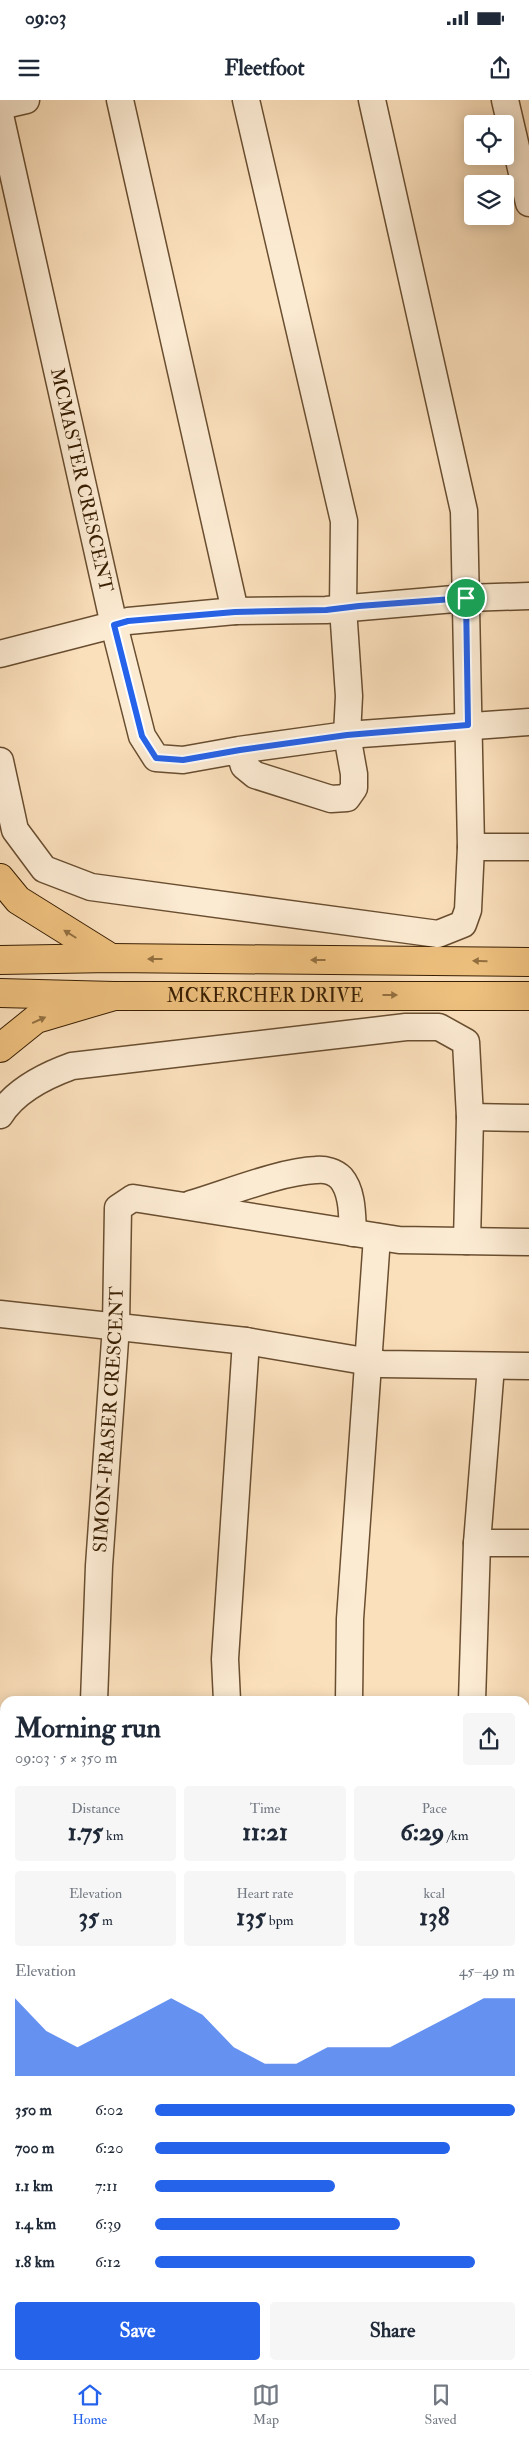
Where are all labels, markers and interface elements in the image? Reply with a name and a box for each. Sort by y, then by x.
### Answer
text: 09:03 [25,6,66,30]
icon: menu [15,54,43,82]
text: Fleetfoot [224,54,305,82]
icon: share [486,54,514,82]
map controls [464,115,514,225]
button: locate [464,115,514,165]
button: layers [464,175,514,225]
street label: MCMASTER CRESCENT [45,366,118,594]
pin [445,577,487,619]
icon: arrive [452,584,480,612]
one-way arrow [63,929,76,938]
one-way arrow [147,955,163,963]
one-way arrow [310,956,326,964]
one-way arrow [472,957,488,965]
street label: MCKERCHER DRIVE [167,984,364,1008]
one-way arrow [382,991,398,999]
one-way arrow [32,1015,46,1023]
street label: SIMON-FRASER CRESCENT [88,1286,129,1553]
text: Morning run [15,1711,161,1746]
button: share [463,1713,515,1765]
text: 09:03 · 5 × 350 m [15,1748,117,1768]
text: Distance [71,1800,120,1817]
text: Time [250,1800,280,1817]
text: Pace [422,1800,447,1817]
text: 1.75 [68,1817,103,1848]
text: 11:21 [242,1817,288,1848]
text: 6:29 [400,1817,444,1848]
text: km [103,1827,124,1844]
text: /km [444,1827,469,1844]
text: Elevation [69,1885,122,1902]
text: Heart rate [236,1885,293,1902]
text: kcal [424,1885,445,1902]
text: 35 [78,1902,99,1933]
text: 135 [236,1902,266,1933]
text: 138 [419,1902,449,1933]
text: m [99,1912,113,1929]
text: bpm [266,1912,294,1929]
text: Elevation [15,1961,76,1981]
text: 45–49 m [459,1961,515,1981]
text: 350 m [15,2100,52,2120]
text: 6:02 [95,2100,123,2120]
text: 700 m [15,2138,54,2158]
text: 6:20 [95,2138,123,2158]
text: 1.1 km [15,2176,53,2196]
text: 7:11 [95,2176,118,2196]
text: 1.4 km [15,2214,56,2234]
text: 6:39 [95,2214,121,2234]
text: 1.8 km [15,2252,55,2272]
text: 6:12 [95,2252,121,2272]
button: Save [15,2302,260,2360]
button: Share [270,2302,515,2360]
tab: Home [72,2381,107,2428]
tab: Map [252,2381,280,2428]
tab: Saved [425,2381,457,2428]

